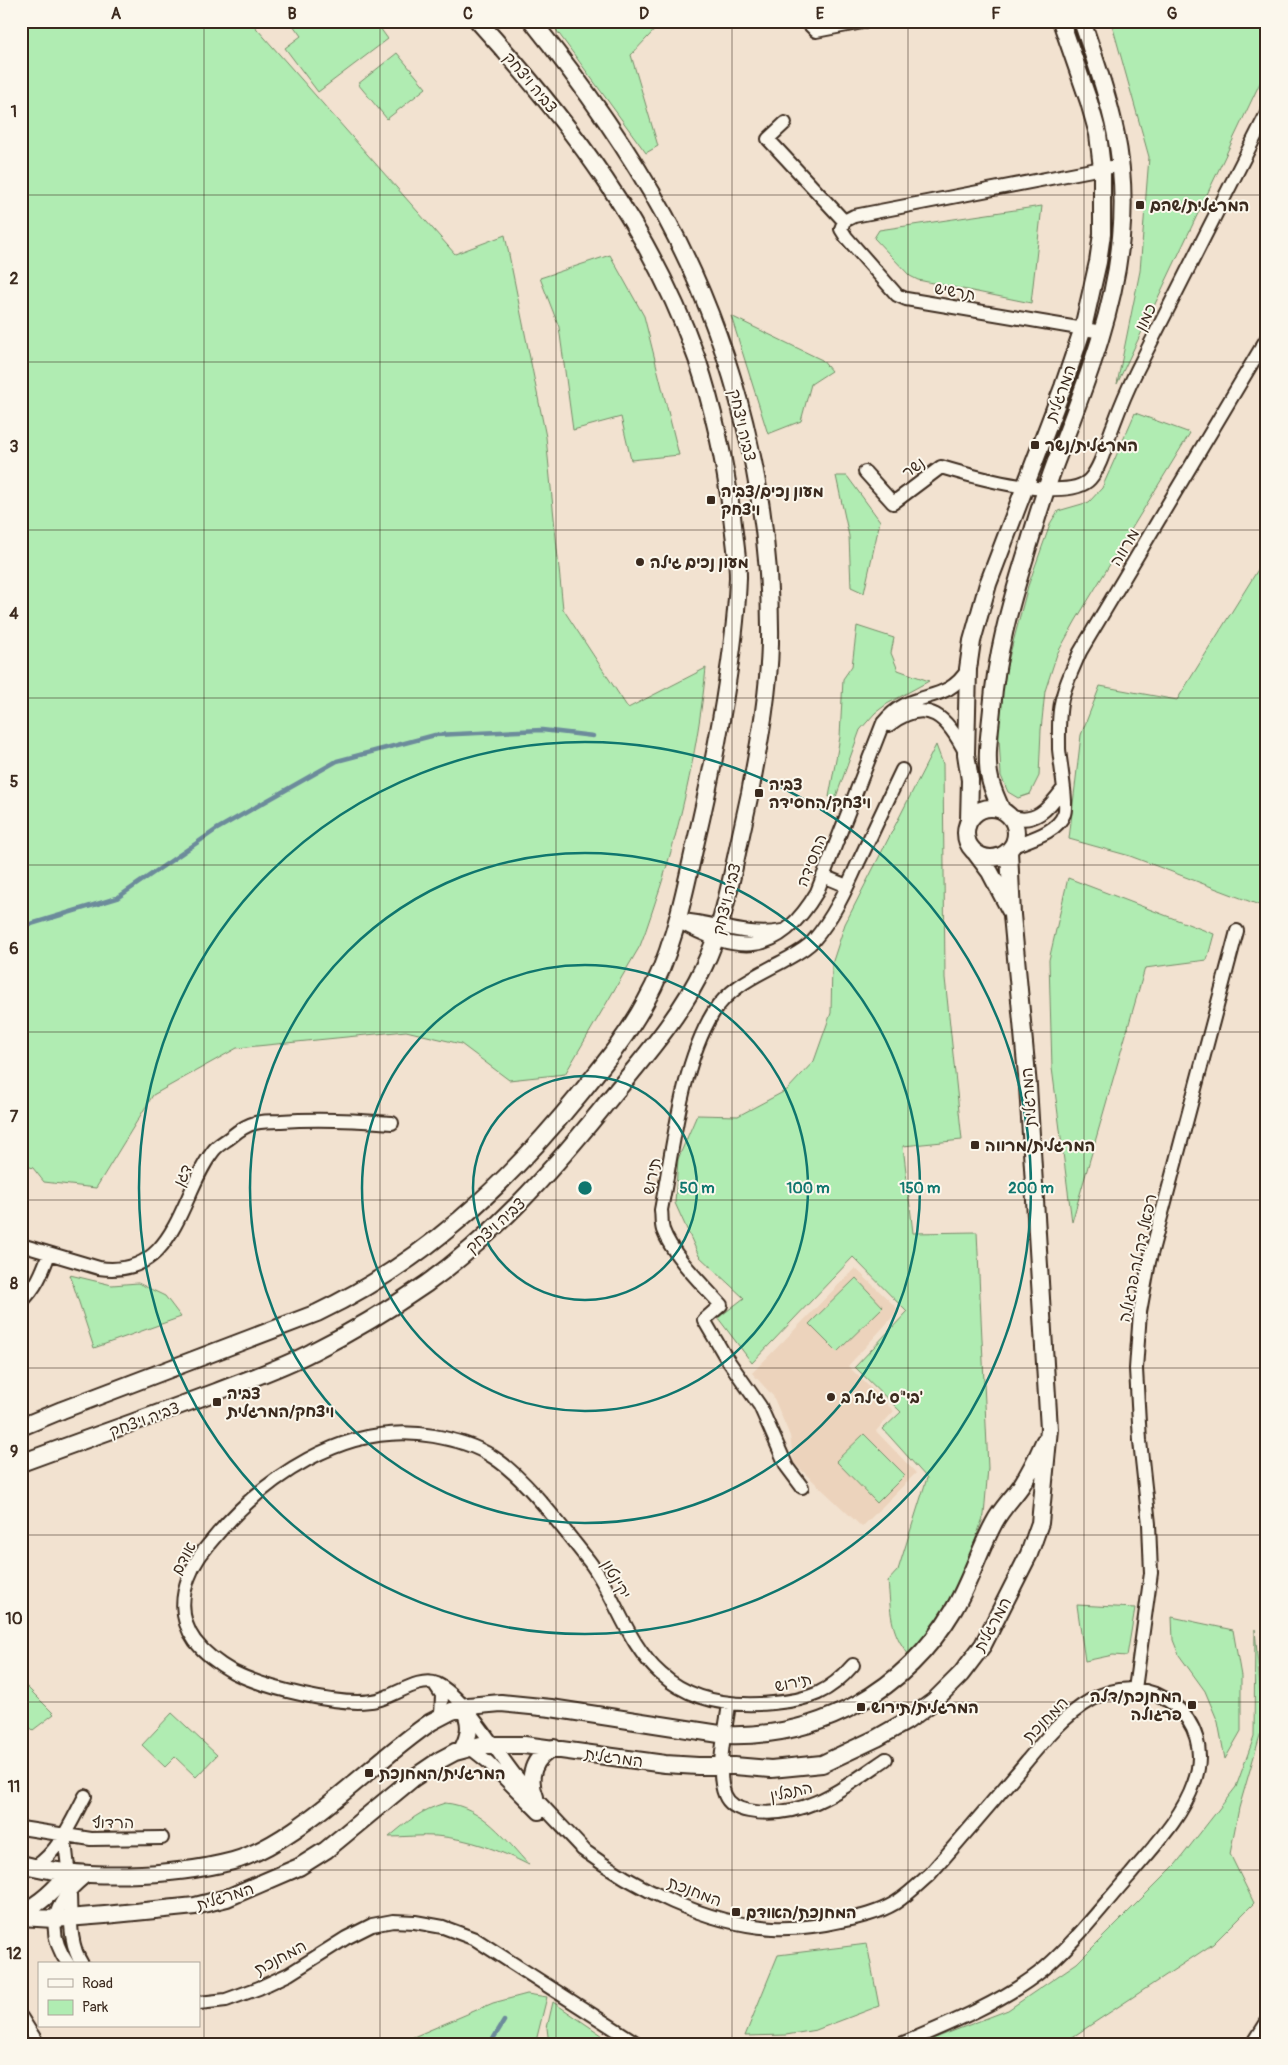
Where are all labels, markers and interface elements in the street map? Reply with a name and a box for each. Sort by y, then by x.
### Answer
text: A [111,4,122,24]
text: B [287,4,297,24]
text: C [463,4,473,24]
text: D [639,4,649,24]
text: E [816,4,825,24]
text: F [991,4,1001,24]
text: G [1167,4,1178,24]
street label: צביה ויצחק [499,48,561,117]
text: 1 [11,102,17,122]
place label: המרגלית/שהם [1150,196,1249,216]
marker: המרגלית/שהם [1134,199,1146,211]
text: 2 [10,269,19,289]
street label: תרשיש [933,279,977,305]
street label: כמון [1131,300,1161,335]
street label: המרגלית [1041,362,1080,425]
street label: צביה ויצחק [724,387,760,463]
place label: המרגלית/נשר [1045,436,1138,456]
text: 3 [10,437,19,457]
marker: המרגלית/נשר [1029,439,1041,451]
street label: נשר [898,453,929,483]
place label: מעון נכים/צביה ויצחק [721,482,824,520]
marker: מעון נכים/צביה ויצחק [705,494,717,506]
street label: מרווה [1106,525,1144,570]
place label: מעון נכים גילה [650,553,749,573]
marker: מעון נכים גילה [634,556,646,568]
text: 4 [9,604,19,624]
text: 5 [10,772,19,792]
place label: צביה ויצחק/החסידה [769,775,871,813]
marker: צביה ויצחק/החסידה [753,787,765,799]
street label: החסידה [792,831,832,890]
street label: צביה ויצחק [708,861,746,937]
text: 6 [9,939,19,959]
street label: המרגלית [1017,1067,1041,1128]
text: 7 [10,1107,19,1127]
place label: המרגלית/מרווה [985,1136,1095,1156]
marker: המרגלית/מרווה [969,1139,981,1151]
street label: תירוש [639,1156,665,1196]
street label: דגן [169,1161,197,1190]
centre of rings [576,1179,594,1197]
text: 50 m [680,1179,714,1198]
text: 100 m [787,1179,829,1198]
text: 150 m [900,1179,940,1198]
text: 200 m [1008,1179,1054,1198]
street label: רפאל דה לה פרגולה [1115,1192,1161,1324]
street label: צביה ויצחק [462,1194,530,1258]
text: 8 [10,1274,18,1294]
place label: צביה ויצחק/המרגלית [226,1384,334,1422]
place label: בי"ס גילה ב' [840,1388,923,1408]
marker: בי"ס גילה ב' [825,1391,837,1403]
marker: צביה ויצחק/המרגלית [211,1396,223,1408]
street label: צביה ויצחק [106,1398,182,1442]
text: 9 [10,1442,18,1462]
street label: אודם [167,1538,201,1578]
street label: יקינטון [597,1556,635,1603]
street label: המרגלית [969,1594,1016,1656]
text: 10 [5,1609,23,1629]
street label: תירוש [773,1669,814,1697]
place label: המחנכת/דלה פרגולה [1090,1687,1182,1725]
street label: המחנכת [1019,1693,1073,1747]
place label: המרגלית/תירוש [871,1698,979,1718]
marker: המחנכת/דלה פרגולה [1186,1699,1198,1711]
marker: המרגלית/תירוש [855,1701,867,1713]
street label: המרגלית [582,1744,645,1772]
place label: המרגלית/המחנכת [379,1764,506,1784]
marker: המרגלית/המחנכת [363,1767,375,1779]
text: 11 [8,1777,20,1797]
street label: התבלין [768,1778,814,1806]
street label: הרדוף [92,1813,134,1833]
street label: המחנכת [665,1873,725,1911]
street label: המרגלית [193,1879,256,1915]
place label: המחנכת/האודם [746,1903,857,1923]
marker: המחנכת/האודם [730,1906,742,1918]
street label: המחנכת [251,1936,310,1980]
text: 12 [6,1944,22,1964]
legend [38,1962,200,2028]
text: Road [82,1974,113,1993]
text: Park [82,1998,109,2017]

